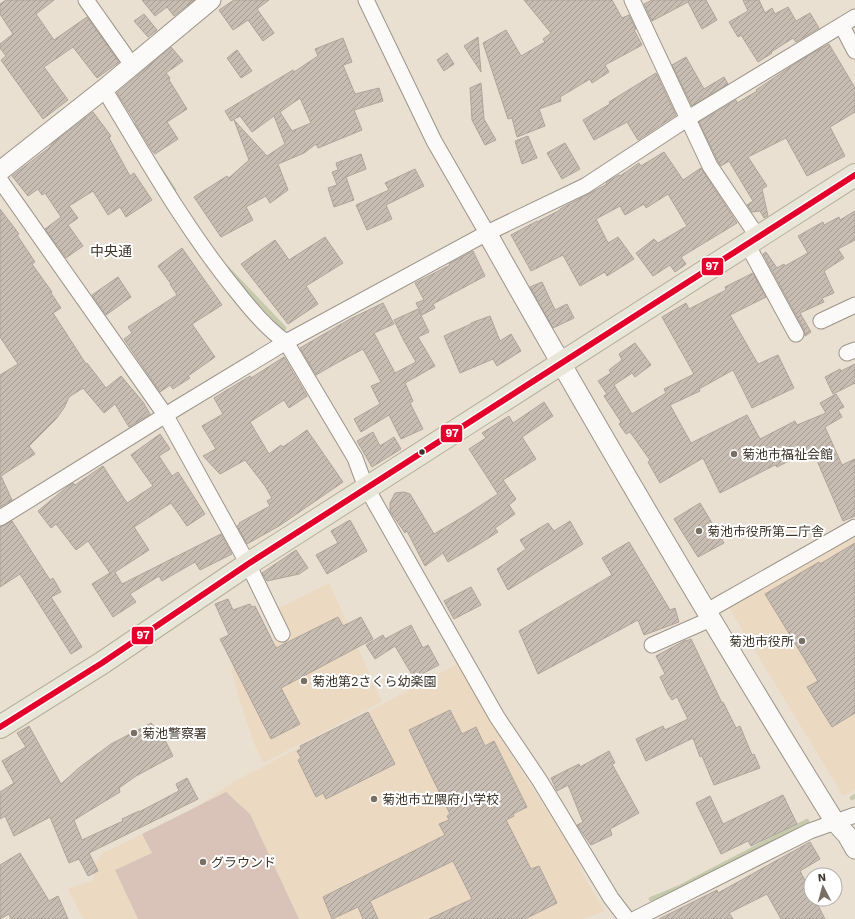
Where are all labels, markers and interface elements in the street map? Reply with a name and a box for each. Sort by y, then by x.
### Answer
district label: 中央通 [90,243,132,259]
line badge: 97 [701,257,724,276]
text: 97 [705,260,719,273]
line badge: 97 [440,424,463,443]
text: 97 [445,427,459,440]
unlabelled marker [417,447,427,457]
place label: 菊池市福祉会館 [742,447,833,462]
marker: 菊池市福祉会館 [729,449,739,459]
place label: 菊池市役所第二庁舎 [707,524,824,539]
marker: 菊池市役所第二庁舎 [694,526,704,536]
line badge: 97 [131,626,154,645]
text: 97 [136,629,150,642]
place label: 菊池市役所 [729,634,794,649]
marker: 菊池市役所 [797,636,807,646]
place label: 菊池第2さくら幼楽園 [312,674,437,689]
marker: 菊池第2さくら幼楽園 [299,676,309,686]
place label: 菊池警察署 [142,726,207,741]
marker: 菊池警察署 [129,728,139,738]
place label: 菊池市立隈府小学校 [382,792,499,807]
marker: 菊池市立隈府小学校 [369,794,379,804]
place label: グラウンド [211,855,276,870]
marker: グラウンド [198,857,208,867]
north arrow [803,867,843,907]
text: N [817,871,827,884]

